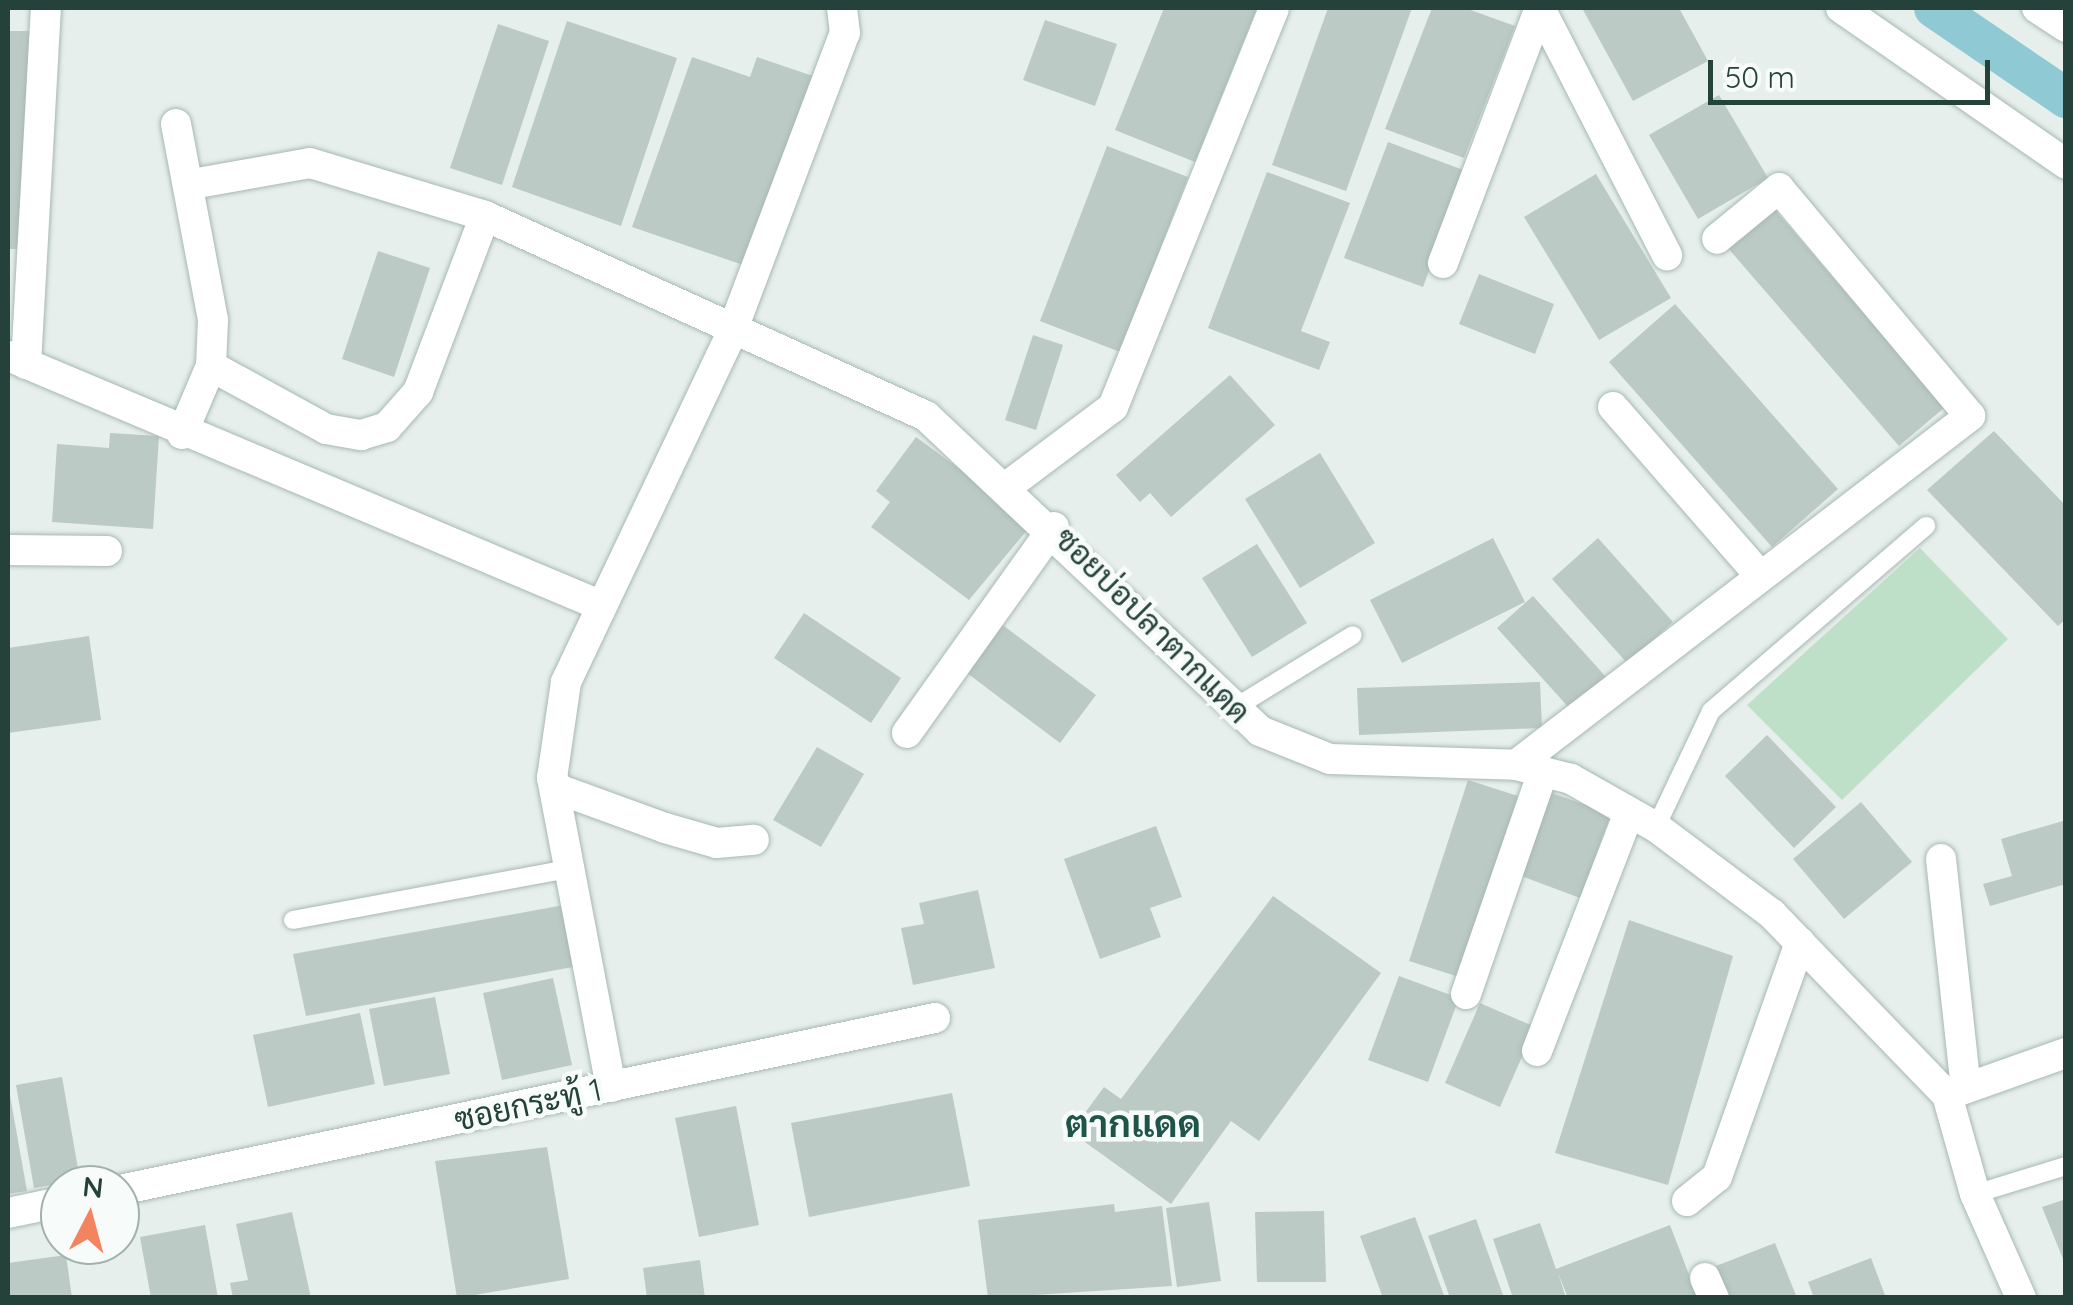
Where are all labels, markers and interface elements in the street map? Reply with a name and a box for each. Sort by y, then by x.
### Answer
scale bar [1713,40,1996,102]
text: 50 m [1725,58,1795,96]
street label: ซอยบ่อปลาตากแดด [1047,519,1259,731]
street label: ซอยกระทู้ 1 [451,1070,605,1138]
district label: ตากแดด [1065,1101,1201,1147]
north arrow [40,1165,140,1265]
text: N [81,1168,105,1205]

